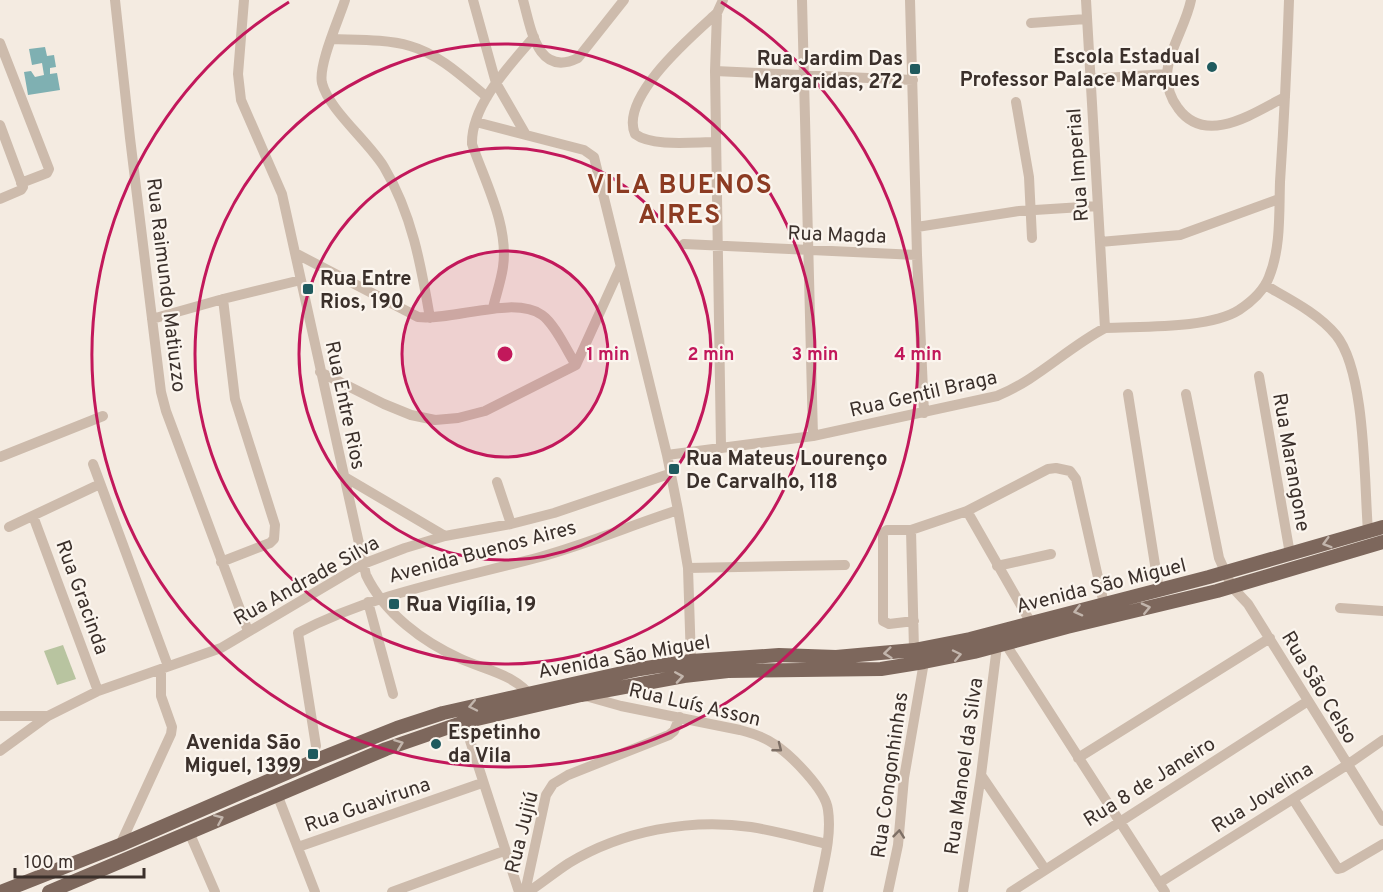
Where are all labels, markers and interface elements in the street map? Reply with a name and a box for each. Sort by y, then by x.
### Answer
place label: Escola Estadual Professor Palace Marques [960,45,1200,94]
place label: Rua Jardim Das Margaridas, 272 [754,47,903,96]
marker: Escola Estadual Professor Palace Marques [1205,60,1219,74]
marker: Rua Jardim Das Margaridas, 272 [908,62,922,76]
street label: Rua Imperial [1062,107,1096,222]
district label: VILA BUENOS AIRES [587,170,773,233]
street label: Rua Raimundo Matiuzzo [139,177,191,394]
street label: Rua Magda [787,221,887,251]
place label: Rua Entre Rios, 190 [320,267,411,316]
marker: Rua Entre Rios, 190 [301,282,315,296]
street label: Rua Entre Rios [318,339,370,472]
centre of rings [495,344,515,364]
text: 1 min [586,344,630,367]
text: 2 min [687,344,735,367]
text: 3 min [792,344,838,367]
text: 4 min [894,344,942,367]
street label: Rua Gentil Braga [847,365,1000,425]
street label: Rua Marangone [1265,391,1315,534]
place label: Rua Mateus Lourenço De Carvalho, 118 [686,447,888,496]
marker: Rua Mateus Lourenço De Carvalho, 118 [667,462,681,476]
street label: Avenida Buenos Aires [386,515,579,591]
street label: Rua Andrade Silva [229,531,384,633]
one-way arrow [1322,536,1333,548]
street label: Rua Gracinda [48,537,114,659]
street label: Avenida São Miguel [1014,553,1189,621]
place label: Rua Vigília, 19 [406,593,536,619]
marker: Rua Vigília, 19 [387,597,401,611]
one-way arrow [1140,602,1150,615]
one-way arrow [1073,603,1083,616]
street label: Rua São Celso [1274,627,1362,749]
street label: Avenida São Miguel [536,630,712,686]
one-way arrow [883,646,892,659]
one-way arrow [951,650,961,663]
one-way arrow [674,671,684,684]
street label: Rua Manoel da Silva [940,676,990,857]
street label: Rua Luís Asson [626,678,763,734]
street label: Rua Congonhinhas [866,690,916,860]
one-way arrow [468,699,478,712]
place label: Espetinho da Vila [448,721,541,770]
place label: Avenida São Miguel, 1399 [184,731,301,780]
street label: Rua 8 de Janeiro [1079,732,1221,834]
marker: Espetinho da Vila [429,737,443,751]
one-way arrow [393,739,404,751]
one-way arrow [772,741,783,752]
marker: Avenida São Miguel, 1399 [306,747,320,761]
street label: Rua Jovelina [1208,757,1319,840]
street label: Rua Guaviruna [301,772,434,840]
street label: Rua Jujiú [500,789,546,876]
one-way arrow [213,814,224,826]
one-way arrow [892,830,905,839]
scale bar [15,841,144,879]
text: 100 m [24,852,73,875]

